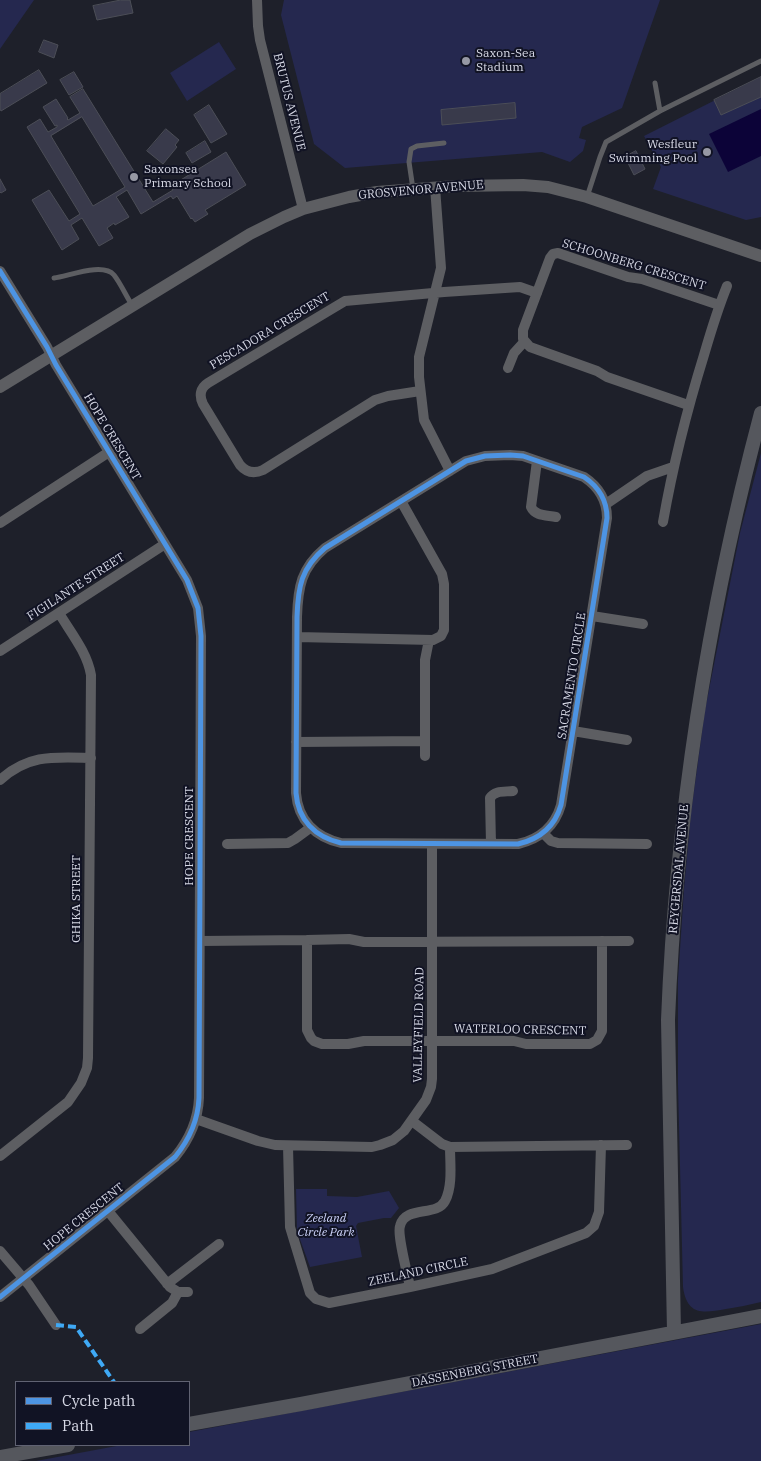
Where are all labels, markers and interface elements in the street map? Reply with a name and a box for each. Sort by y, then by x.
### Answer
place label: Saxon-Sea Stadium [476,47,535,75]
street label: BRUTUS AVENUE [270,52,308,152]
marker: Saxon-Sea Stadium [460,55,472,67]
place label: Wesfleur Swimming Pool [609,138,697,166]
marker: Wesfleur Swimming Pool [701,146,713,158]
place label: Saxonsea Primary School [144,163,231,191]
marker: Saxonsea Primary School [128,171,140,183]
street label: GROSVENOR AVENUE [358,177,484,203]
street label: SCHOONBERG CRESCENT [561,236,707,294]
street label: PESCADORA CRESCENT [207,289,333,373]
street label: HOPE CRESCENT [80,391,144,483]
street label: FIGILANTE STREET [24,550,128,624]
street label: SACRAMENTO CIRCLE [555,612,589,740]
street label: HOPE CRESCENT [183,786,197,886]
street label: REYGERSDAL AVENUE [666,804,692,934]
street label: GHIKA STREET [70,855,84,943]
street label: VALLEYFIELD ROAD [411,967,427,1083]
street label: WATERLOO CRESCENT [454,1022,586,1038]
street label: HOPE CRESCENT [41,1180,127,1254]
park label: Zeeland Circle Park [297,1212,355,1240]
street label: ZEELAND CIRCLE [367,1254,469,1290]
street label: DASSENBERG STREET [411,1352,539,1390]
legend [15,1381,190,1446]
text: Cycle path [62,1391,135,1410]
text: Path [62,1416,94,1435]

